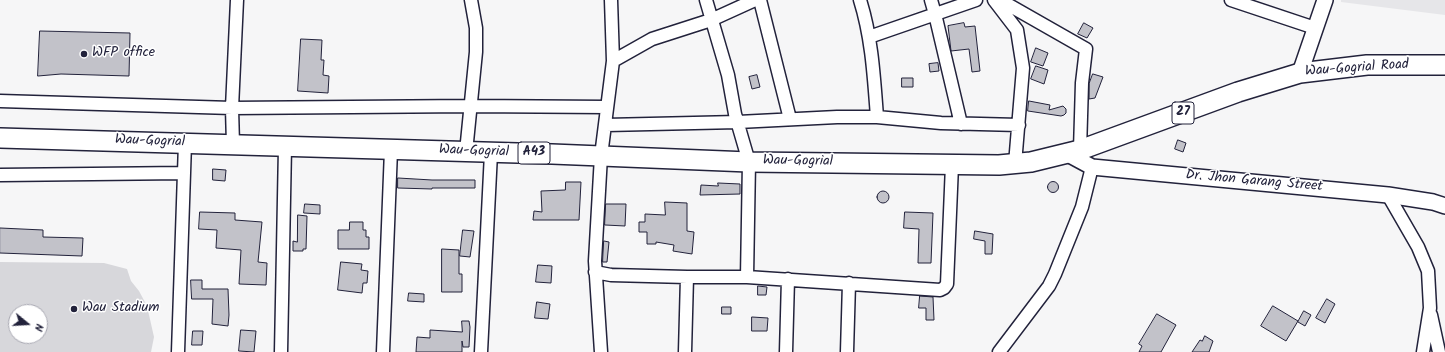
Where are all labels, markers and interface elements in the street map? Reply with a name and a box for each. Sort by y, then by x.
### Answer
place label: WFP office [92,46,155,62]
marker: WFP office [79,49,89,59]
street label: Wau-Gogrial Road [1305,57,1409,81]
road number: 27 [1172,102,1194,124]
street label: Wau-Gogrial [115,132,185,152]
street label: Wau-Gogrial [439,142,509,162]
road number: A43 [518,142,550,164]
street label: Wau-Gogrial [763,153,833,171]
street label: Dr. Jhon Garang Street [1185,168,1323,196]
place label: Wau Stadium [82,301,159,317]
north arrow [8,304,48,344]
marker: Wau Stadium [69,304,79,314]
text: N [29,321,48,333]

